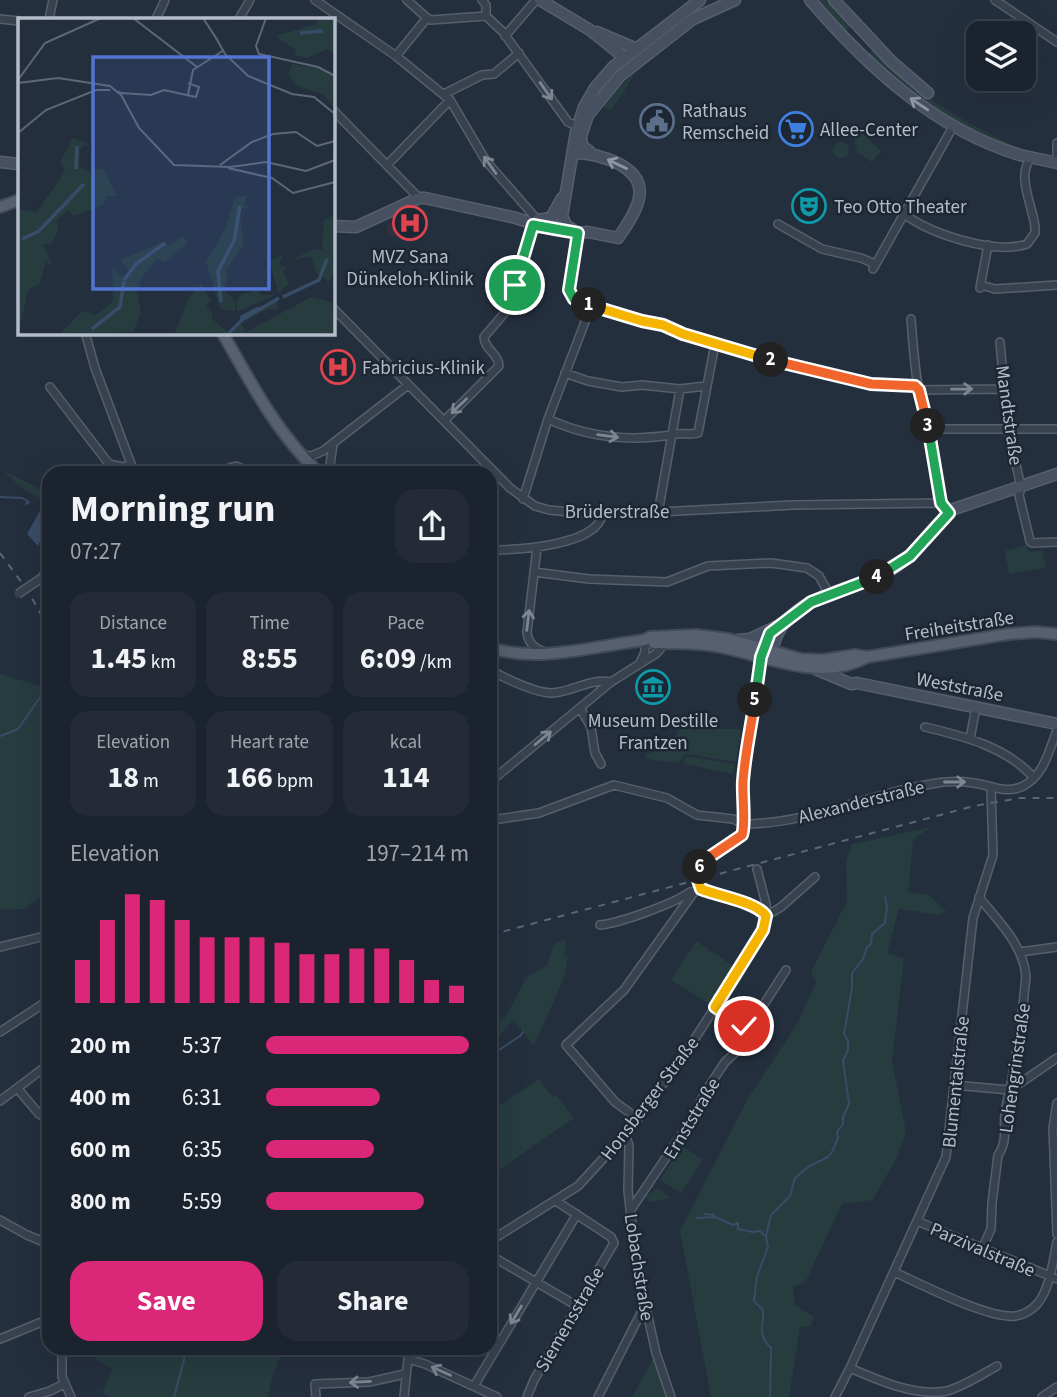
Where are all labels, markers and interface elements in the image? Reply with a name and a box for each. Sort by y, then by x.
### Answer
inset map [18,18,334,334]
map controls [966,21,1036,91]
button: layers [966,21,1036,91]
one-way arrow [539,81,554,100]
one-way arrow [910,96,929,111]
place label: Rathaus Remscheid [682,98,769,147]
public building icon: Rathaus Remscheid [638,102,676,140]
supermarket icon: Allee-Center [777,110,815,148]
place label: Allee-Center [820,117,918,144]
one-way arrow [483,156,497,175]
one-way arrow [607,156,628,170]
theatre icon: Teo Otto Theater [790,187,828,225]
place label: Teo Otto Theater [834,194,967,221]
hospital icon: MVZ Sana Dünkeloh-Klinik [391,204,429,242]
place label: MVZ Sana Dünkeloh-Klinik [346,244,474,293]
pin [485,255,545,315]
icon: arrive [496,266,534,304]
pin: 1 [572,288,606,322]
text: 1 [583,291,594,318]
pin: 2 [754,342,788,378]
text: 2 [765,346,776,373]
hospital icon: Fabricius-Klinik [319,348,357,386]
place label: Fabricius-Klinik [362,355,485,382]
street label: Mandtstraße [988,363,1029,467]
one-way arrow [950,383,973,396]
one-way arrow [450,397,467,414]
pin: 3 [911,408,946,444]
text: 3 [922,412,933,439]
one-way arrow [597,430,619,443]
text: Morning run [70,482,275,536]
button: share [395,489,469,563]
street label: Brüderstraße [565,499,669,526]
text: 07:27 [70,535,121,568]
pin: 4 [860,560,894,594]
text: 4 [871,563,882,590]
street label: Freiheitstraße [903,605,1016,648]
one-way arrow [522,609,535,632]
text: Distance [99,610,167,637]
text: Time [249,610,290,637]
text: Pace [387,610,424,637]
text: 1.45 [90,637,147,680]
text: 8:55 [241,637,298,680]
text: 6:09 [360,637,416,680]
text: km [147,649,176,676]
text: /km [416,649,452,676]
street label: Weststraße [914,666,1006,709]
museum icon: Museum Destille Frantzen [634,668,672,706]
pin: 5 [738,682,772,718]
text: 5 [749,686,760,713]
place label: Museum Destille Frantzen [588,708,718,757]
text: Elevation [96,729,170,756]
text: Heart rate [230,729,309,756]
text: kcal [390,729,422,756]
one-way arrow [533,730,551,746]
text: 18 [108,756,139,799]
text: 166 [225,756,273,799]
text: 114 [382,756,430,799]
text: m [139,768,159,795]
text: bpm [273,768,314,795]
street label: Alexanderstraße [795,774,927,831]
one-way arrow [944,775,967,789]
text: Elevation [70,837,160,870]
text: 197–214 m [366,837,469,870]
pin: 6 [682,850,718,884]
text: 6 [694,853,705,880]
pin [714,996,774,1056]
street label: Lohengrinstraße [993,1002,1038,1135]
icon: check [725,1007,763,1045]
street label: Blumentalstraße [936,1015,977,1149]
text: 200 m [70,1029,131,1062]
text: 5:37 [182,1029,222,1062]
street label: Honsberger Straße [595,1031,706,1166]
street label: Ernststraße [657,1073,727,1165]
text: 400 m [70,1081,131,1114]
text: 6:31 [182,1081,222,1114]
text: 600 m [70,1133,131,1166]
text: 6:35 [182,1133,222,1166]
text: 800 m [70,1185,131,1218]
text: 5:59 [182,1185,222,1218]
street label: Lobachstraße [617,1212,660,1323]
street label: Parzivalstraße [926,1216,1039,1285]
button: Save [70,1261,263,1341]
button: Share [277,1261,469,1341]
street label: Siemensstraße [529,1262,611,1378]
one-way arrow [509,1304,523,1324]
one-way arrow [431,1364,452,1377]
one-way arrow [349,1375,372,1388]

